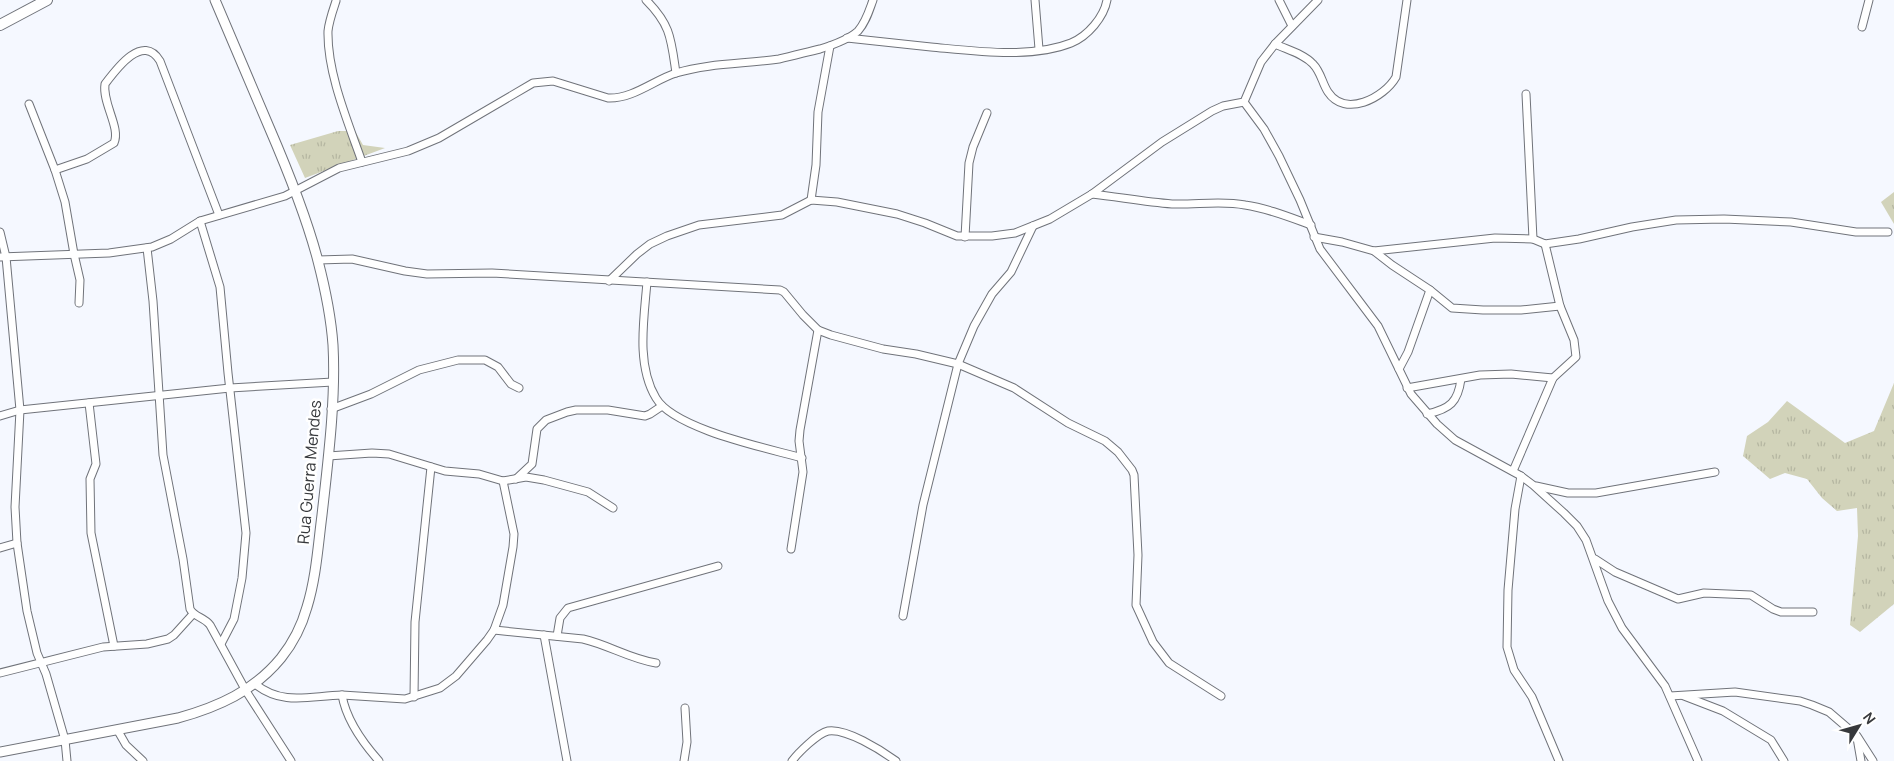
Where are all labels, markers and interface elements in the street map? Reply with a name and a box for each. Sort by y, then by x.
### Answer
street label: Rua Guerra Mendes [292,399,326,545]
north arrow [1834,701,1884,751]
text: N [1859,708,1880,728]

